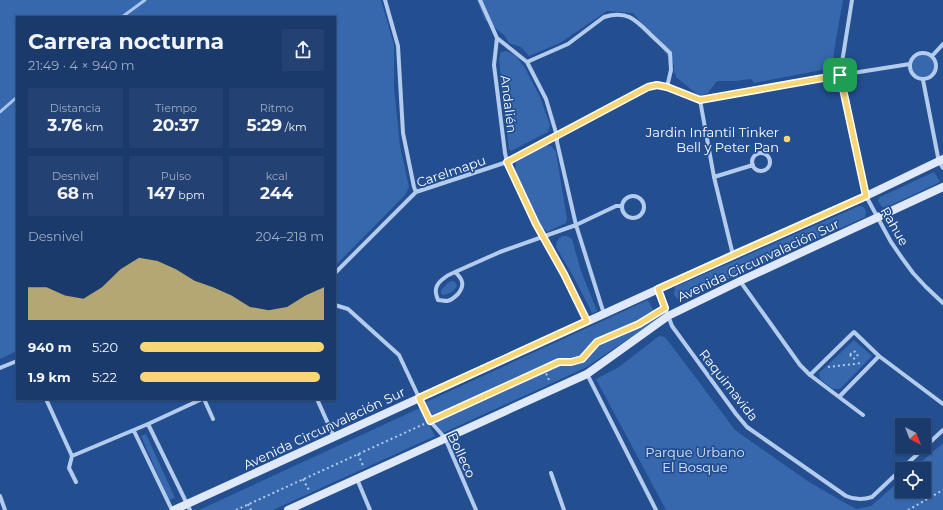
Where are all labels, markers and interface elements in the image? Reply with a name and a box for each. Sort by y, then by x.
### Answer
text: Carrera nocturna [28,28,224,55]
button: share [282,29,324,71]
text: 21:49 · 4 × 940 m [28,57,135,73]
pin [823,58,857,92]
icon: arrive [829,64,851,86]
street label: Andalién [498,74,520,134]
text: Distancia [50,101,101,115]
text: Tiempo [155,101,197,115]
text: Ritmo [260,101,294,115]
text: 3.76 [47,115,82,135]
text: 20:37 [153,115,199,135]
text: 5:29 [247,115,282,135]
text: km [82,120,103,134]
text: /km [282,120,307,134]
place label: Jardin Infantil Tinker Bell y Peter Pan [645,124,779,155]
marker: Jardin Infantil Tinker Bell y Peter Pan [782,134,792,144]
street label: Carelmapu [414,152,488,190]
text: Desnivel [52,169,99,183]
text: Pulso [161,169,191,183]
text: kcal [266,169,288,183]
text: 68 [57,183,79,203]
text: 147 [147,183,175,203]
text: 244 [260,183,293,203]
text: m [79,188,94,202]
text: bpm [175,188,205,202]
street label: Rahue [877,204,913,248]
street label: Avenida Circunvalación Sur [674,215,842,305]
text: Desnivel [28,228,83,244]
text: 204–218 m [255,228,324,244]
text: 940 m [28,339,71,355]
text: 5:20 [92,339,118,355]
street label: Raquimavida [696,346,762,424]
text: 1.9 km [28,369,71,385]
text: 5:22 [92,369,117,385]
street label: Avenida Circunvalación Sur [240,383,408,473]
north arrow [895,418,931,454]
map controls [895,418,931,498]
street label: Bolleco [445,430,479,480]
park label: Parque Urbano El Bosque [645,444,745,475]
button: locate [895,462,931,498]

